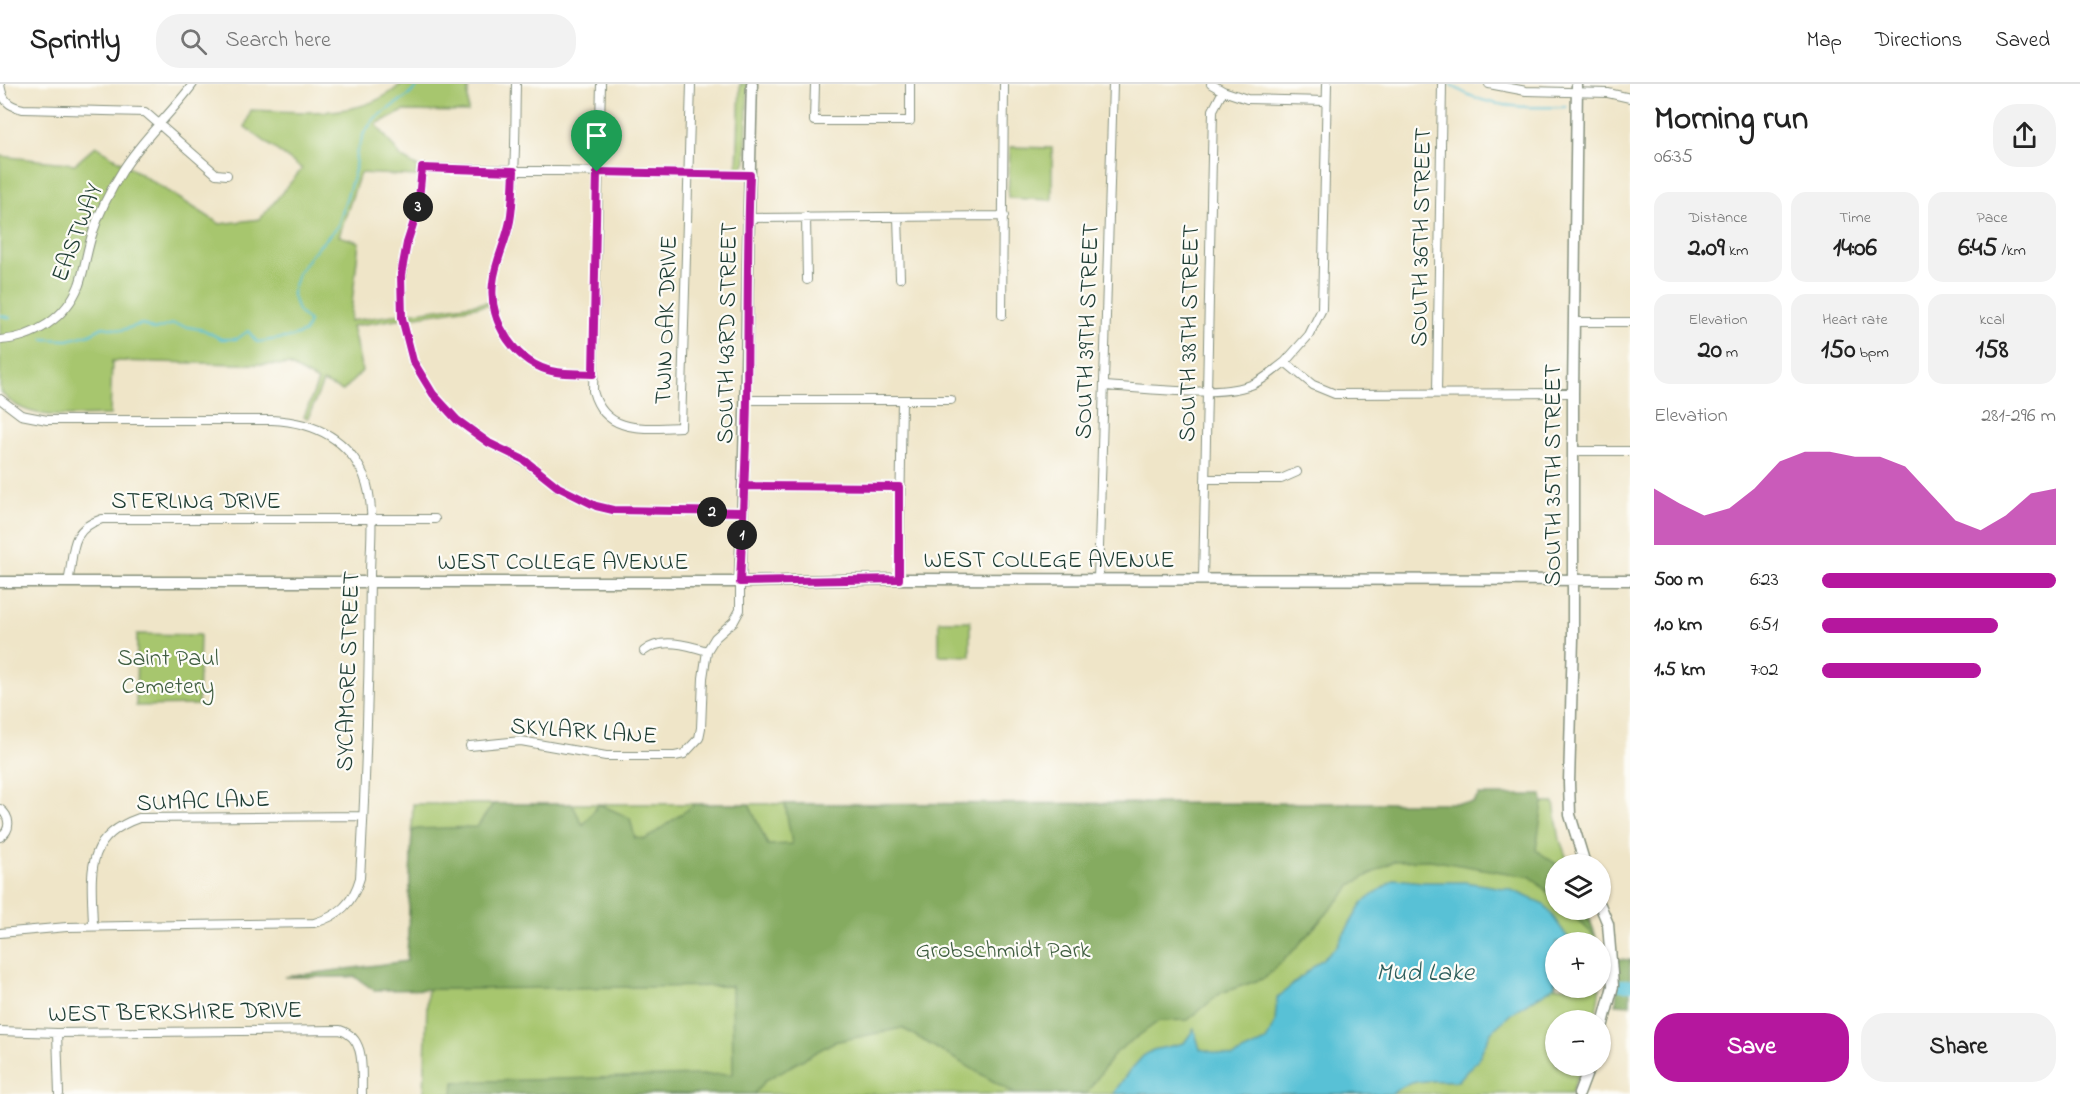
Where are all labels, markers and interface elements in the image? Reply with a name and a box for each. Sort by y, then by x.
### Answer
search box [156,14,576,68]
text: Sprintly [30,21,120,62]
icon: search [177,25,210,58]
text: Search here [225,25,331,57]
text: Map [1806,26,1842,56]
text: Directions [1875,26,1962,56]
text: Saved [1995,26,2050,56]
text: Morning run [1654,96,1808,144]
button: share [1993,104,2056,167]
pin [571,110,622,172]
icon: arrive [580,119,613,152]
street label: SOUTH 36TH STREET [1403,127,1442,347]
text: 06:35 [1654,143,1693,172]
street label: EASTWAY [44,179,113,287]
pin: 3 [403,192,433,222]
text: 3 [415,195,421,219]
text: Distance [1689,206,1747,230]
text: Time [1839,206,1871,230]
text: Pace [1976,206,2008,230]
street label: SOUTH 43RD STREET [709,222,748,444]
street label: SOUTH 39TH STREET [1067,222,1110,440]
street label: SOUTH 38TH STREET [1171,224,1210,442]
text: 2.09 [1688,230,1725,268]
text: 14:06 [1833,230,1877,268]
text: 6:45 [1958,230,1997,268]
street label: TWIN OAK DRIVE [647,235,688,405]
text: km [1725,239,1748,263]
text: /km [1997,239,2026,263]
text: Elevation [1689,308,1747,332]
text: Heart rate [1822,308,1888,332]
text: kcal [1979,308,2005,332]
text: 20 [1698,332,1722,370]
text: 150 [1821,332,1855,370]
text: 158 [1976,332,2008,370]
text: m [1722,341,1738,365]
text: bpm [1855,341,1889,365]
street label: SOUTH 35TH STREET [1537,363,1572,586]
text: Elevation [1654,402,1728,431]
text: 281–296 m [1981,402,2056,431]
street label: STERLING DRIVE [111,485,281,520]
pin: 2 [697,497,727,527]
text: 2 [708,500,716,524]
pin: 1 [727,520,757,550]
text: 1 [739,523,745,547]
street label: WEST COLLEGE AVENUE [924,544,1174,579]
street label: WEST COLLEGE AVENUE [438,546,688,581]
text: 500 m [1654,566,1703,595]
text: 6:23 [1750,566,1779,595]
street label: SYCAMORE STREET [329,570,370,772]
text: 1.0 km [1654,611,1702,640]
text: 6:51 [1750,611,1778,640]
park label: Saint Paul Cemetery [117,642,219,706]
text: 1.5 km [1654,656,1705,685]
text: 7:02 [1750,656,1779,685]
street label: SKYLARK LANE [509,710,658,755]
street label: SUMAC LANE [136,783,270,822]
map controls [1545,854,1611,1076]
button: layers [1545,854,1611,920]
button: + [1545,932,1611,998]
park label: Grobschmidt Park [915,934,1091,969]
water label: Mud Lake [1376,955,1476,993]
street label: WEST BERKSHIRE DRIVE [48,994,302,1033]
button: − [1545,1010,1611,1076]
button: Save [1654,1013,1849,1082]
button: Share [1861,1013,2056,1082]

